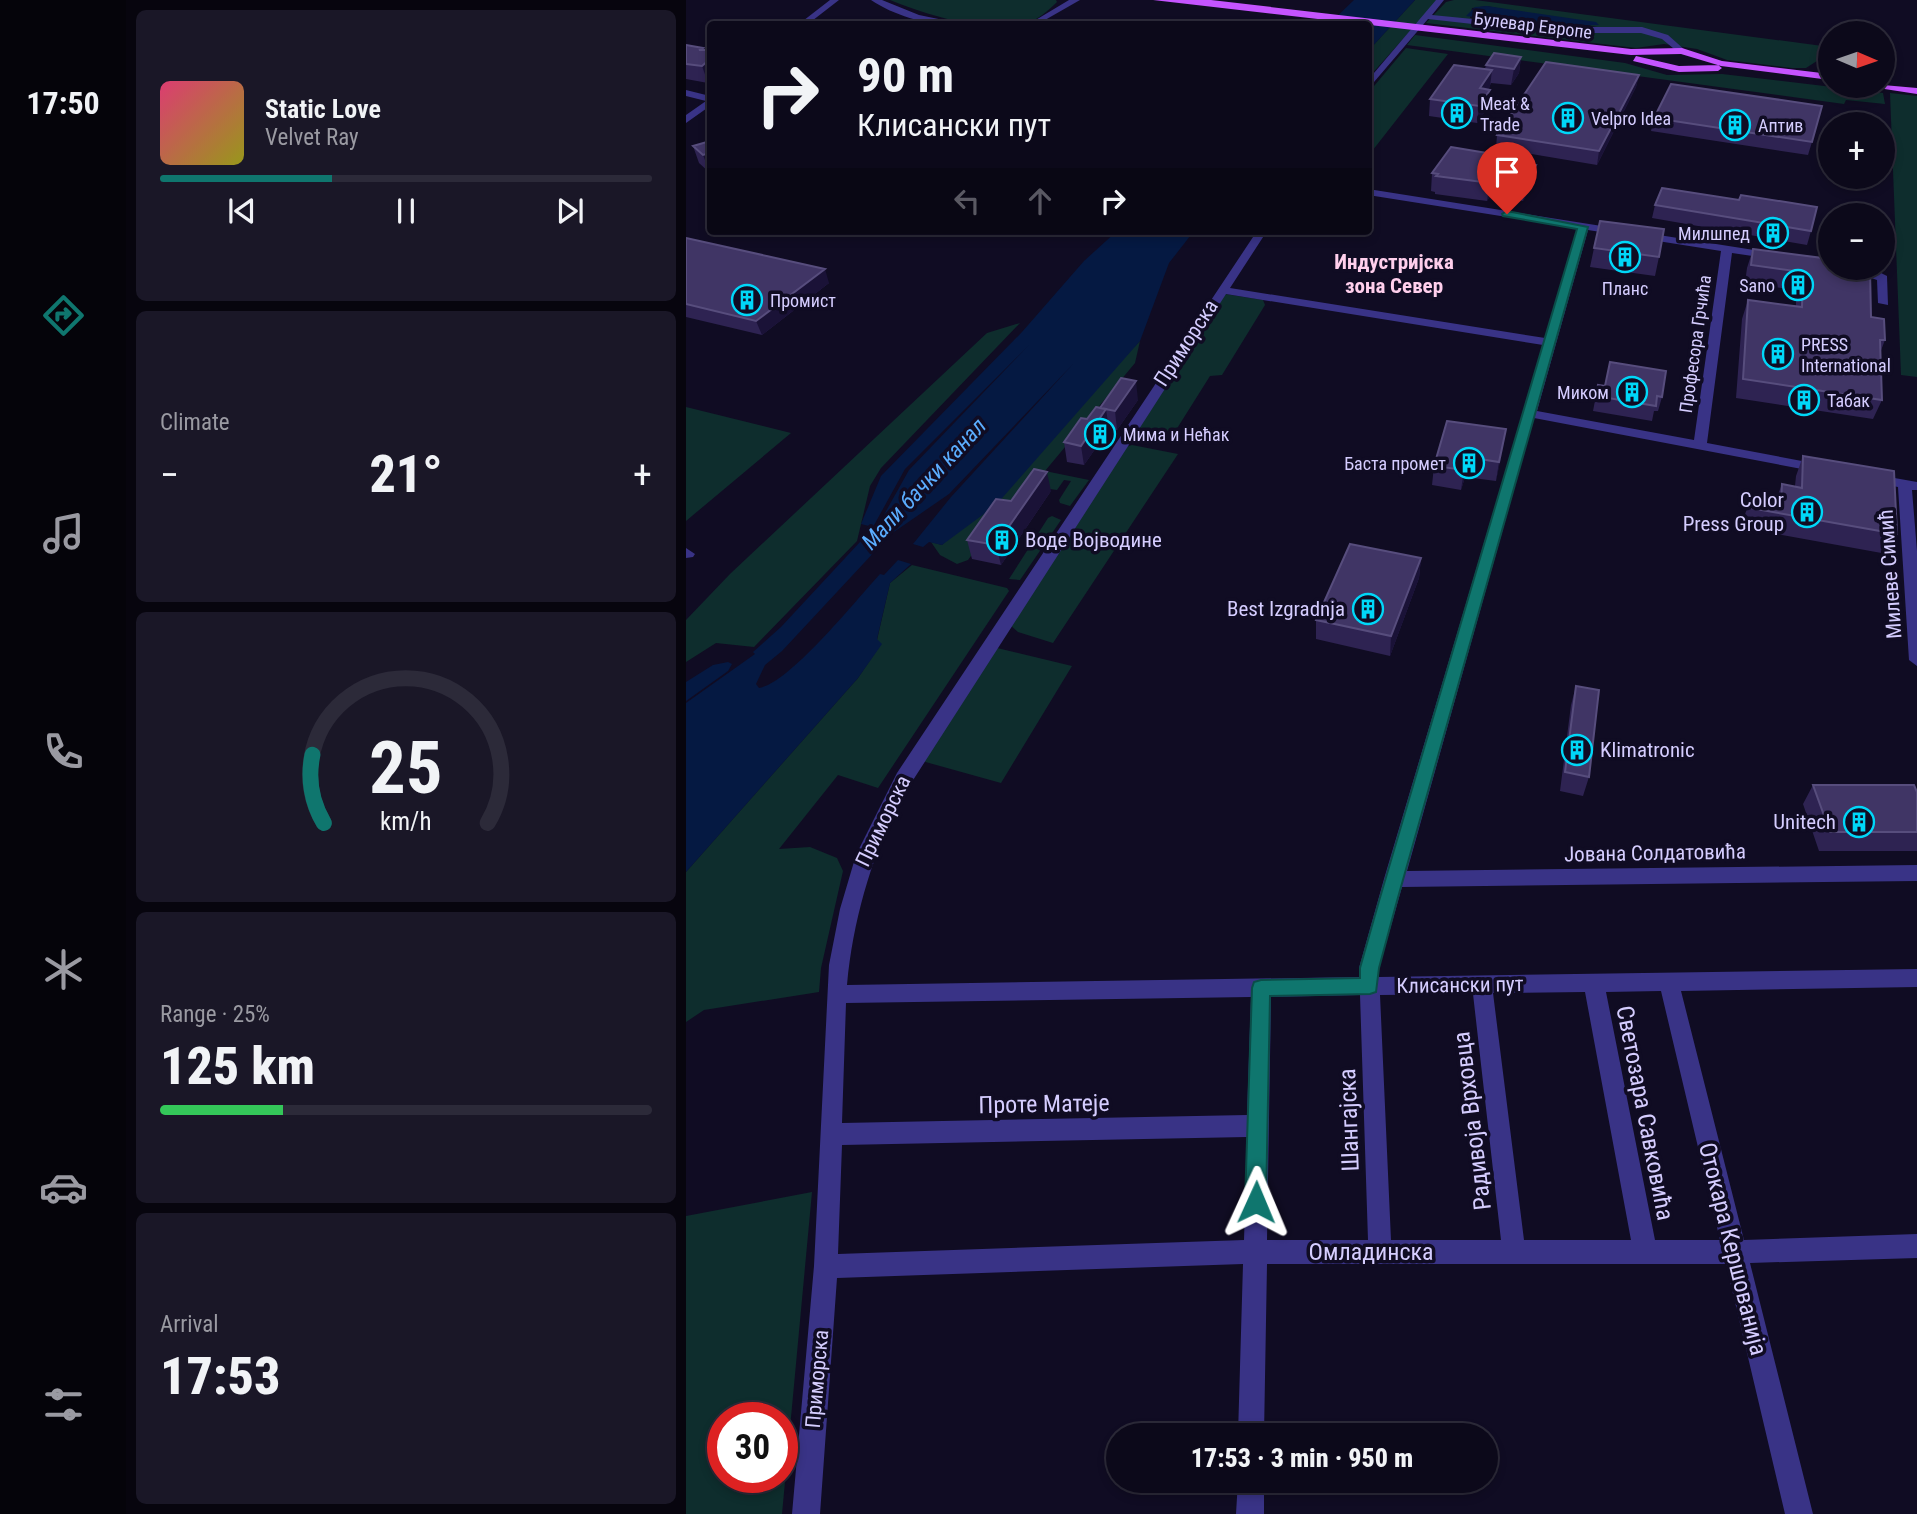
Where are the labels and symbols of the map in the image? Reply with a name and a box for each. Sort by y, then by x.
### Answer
street label: Булевар Европе [1473,7,1593,43]
north arrow [1818,21,1895,98]
place label: Meat & Trade [1480,93,1530,135]
building icon: Meat & Trade [1440,96,1474,130]
building icon: Velpro Idea [1551,101,1585,135]
place label: Velpro Idea [1591,108,1671,129]
building icon: Аптив [1718,108,1752,142]
place label: Аптив [1758,115,1803,136]
pin [1477,142,1537,214]
building icon: Милшпед [1756,216,1790,250]
place label: Милшпед [1678,223,1750,244]
building icon: Планс [1608,240,1642,274]
district label: Индустријска зона Север [1334,250,1454,298]
building icon: Sano [1781,268,1815,302]
street label: Професора Грчића [1675,274,1715,414]
place label: Sano [1739,275,1775,296]
place label: Планс [1602,278,1648,299]
building icon: Промист [730,283,764,317]
place label: Промист [770,290,836,311]
street label: Приморска [1149,295,1223,391]
place label: PRESS International [1801,334,1891,376]
building icon: PRESS International [1761,337,1795,371]
building icon: Миком [1615,375,1649,409]
place label: Миком [1557,382,1609,403]
building icon: Табак [1787,383,1821,417]
place label: Табак [1827,390,1870,411]
water label: Мали бачки канал [856,413,992,555]
building icon: Мима и Нећак [1083,417,1117,451]
place label: Мима и Нећак [1123,424,1230,445]
building icon: Баста промет [1452,446,1486,480]
place label: Баста промет [1344,453,1446,474]
place label: Color Press Group [1683,488,1784,536]
building icon: Color Press Group [1790,495,1824,529]
street label: Милеве Симић [1874,508,1906,640]
building icon: Воде Војводине [985,523,1019,557]
place label: Воде Војводине [1025,528,1162,552]
building icon: Best Izgradnja [1351,592,1385,626]
place label: Best Izgradnja [1227,597,1345,621]
building icon: Klimatronic [1560,733,1594,767]
place label: Klimatronic [1600,738,1695,762]
street label: Приморска [851,772,915,870]
building icon: Unitech [1842,805,1876,839]
place label: Unitech [1773,810,1836,834]
street label: Јована Солдатовића [1564,839,1746,867]
street label: Клисански пут [1396,972,1524,998]
street label: Светозара Савковића [1610,1003,1680,1223]
street label: Радивоја Врховца [1447,1030,1497,1212]
street label: Шангајска [1333,1068,1365,1172]
street label: Проте Матеје [978,1089,1110,1119]
street label: Отокара Кершованија [1693,1140,1773,1358]
position arrow [1219,1165,1293,1239]
street label: Омладинска [1308,1238,1434,1266]
street label: Приморска [801,1329,833,1429]
speed limit sign: 30 [707,1402,798,1493]

